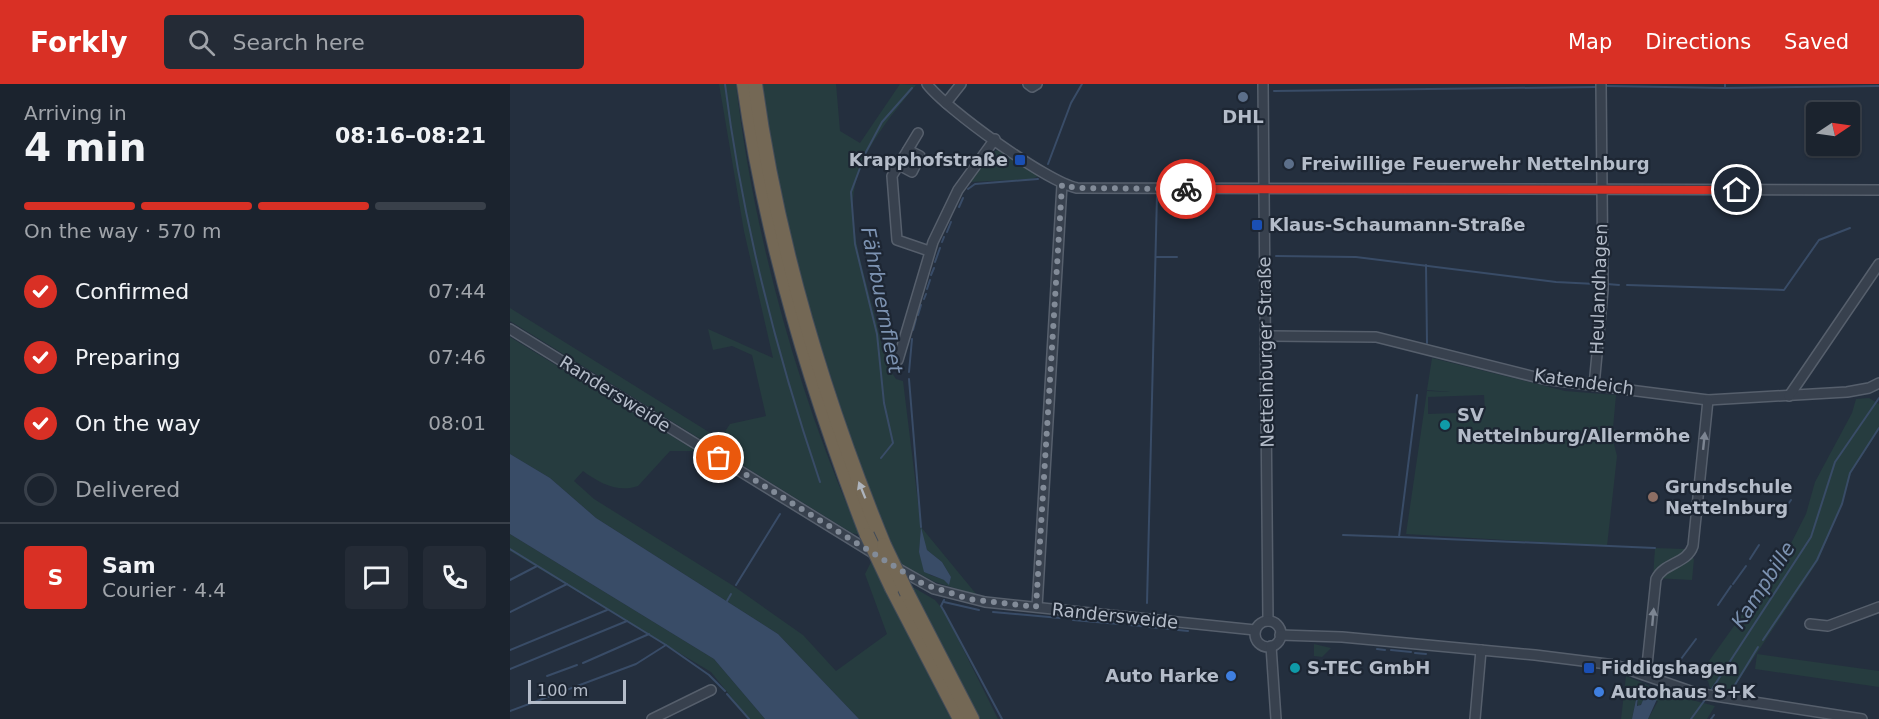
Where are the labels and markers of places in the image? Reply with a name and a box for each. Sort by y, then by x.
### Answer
marker: DHL [1236,90,1250,104]
place label: DHL [1222,106,1264,127]
place label: Krapphofstraße [849,149,1008,170]
marker: Krapphofstraße [1013,153,1027,167]
place label: Freiwillige Feuerwehr Nettelnburg [1301,153,1650,174]
marker: Freiwillige Feuerwehr Nettelnburg [1282,157,1296,171]
pin [1711,164,1762,215]
place label: Klaus-Schaumann-Straße [1269,214,1525,235]
marker: Klaus-Schaumann-Straße [1250,218,1264,232]
place label: SV Nettelnburg/Allermöhe [1457,404,1690,446]
marker: SV Nettelnburg/Allermöhe [1438,418,1452,432]
pin [693,432,744,483]
place label: Grundschule Nettelnburg [1665,476,1793,518]
marker: Grundschule Nettelnburg [1646,490,1660,504]
place label: S-TEC GmbH [1307,657,1430,678]
place label: Fiddigshagen [1601,657,1738,678]
marker: S-TEC GmbH [1288,661,1302,675]
marker: Fiddigshagen [1582,661,1596,675]
place label: Auto Harke [1105,665,1219,686]
marker: Auto Harke [1224,669,1238,683]
place label: Autohaus S+K [1611,681,1757,702]
marker: Autohaus S+K [1592,685,1606,699]

